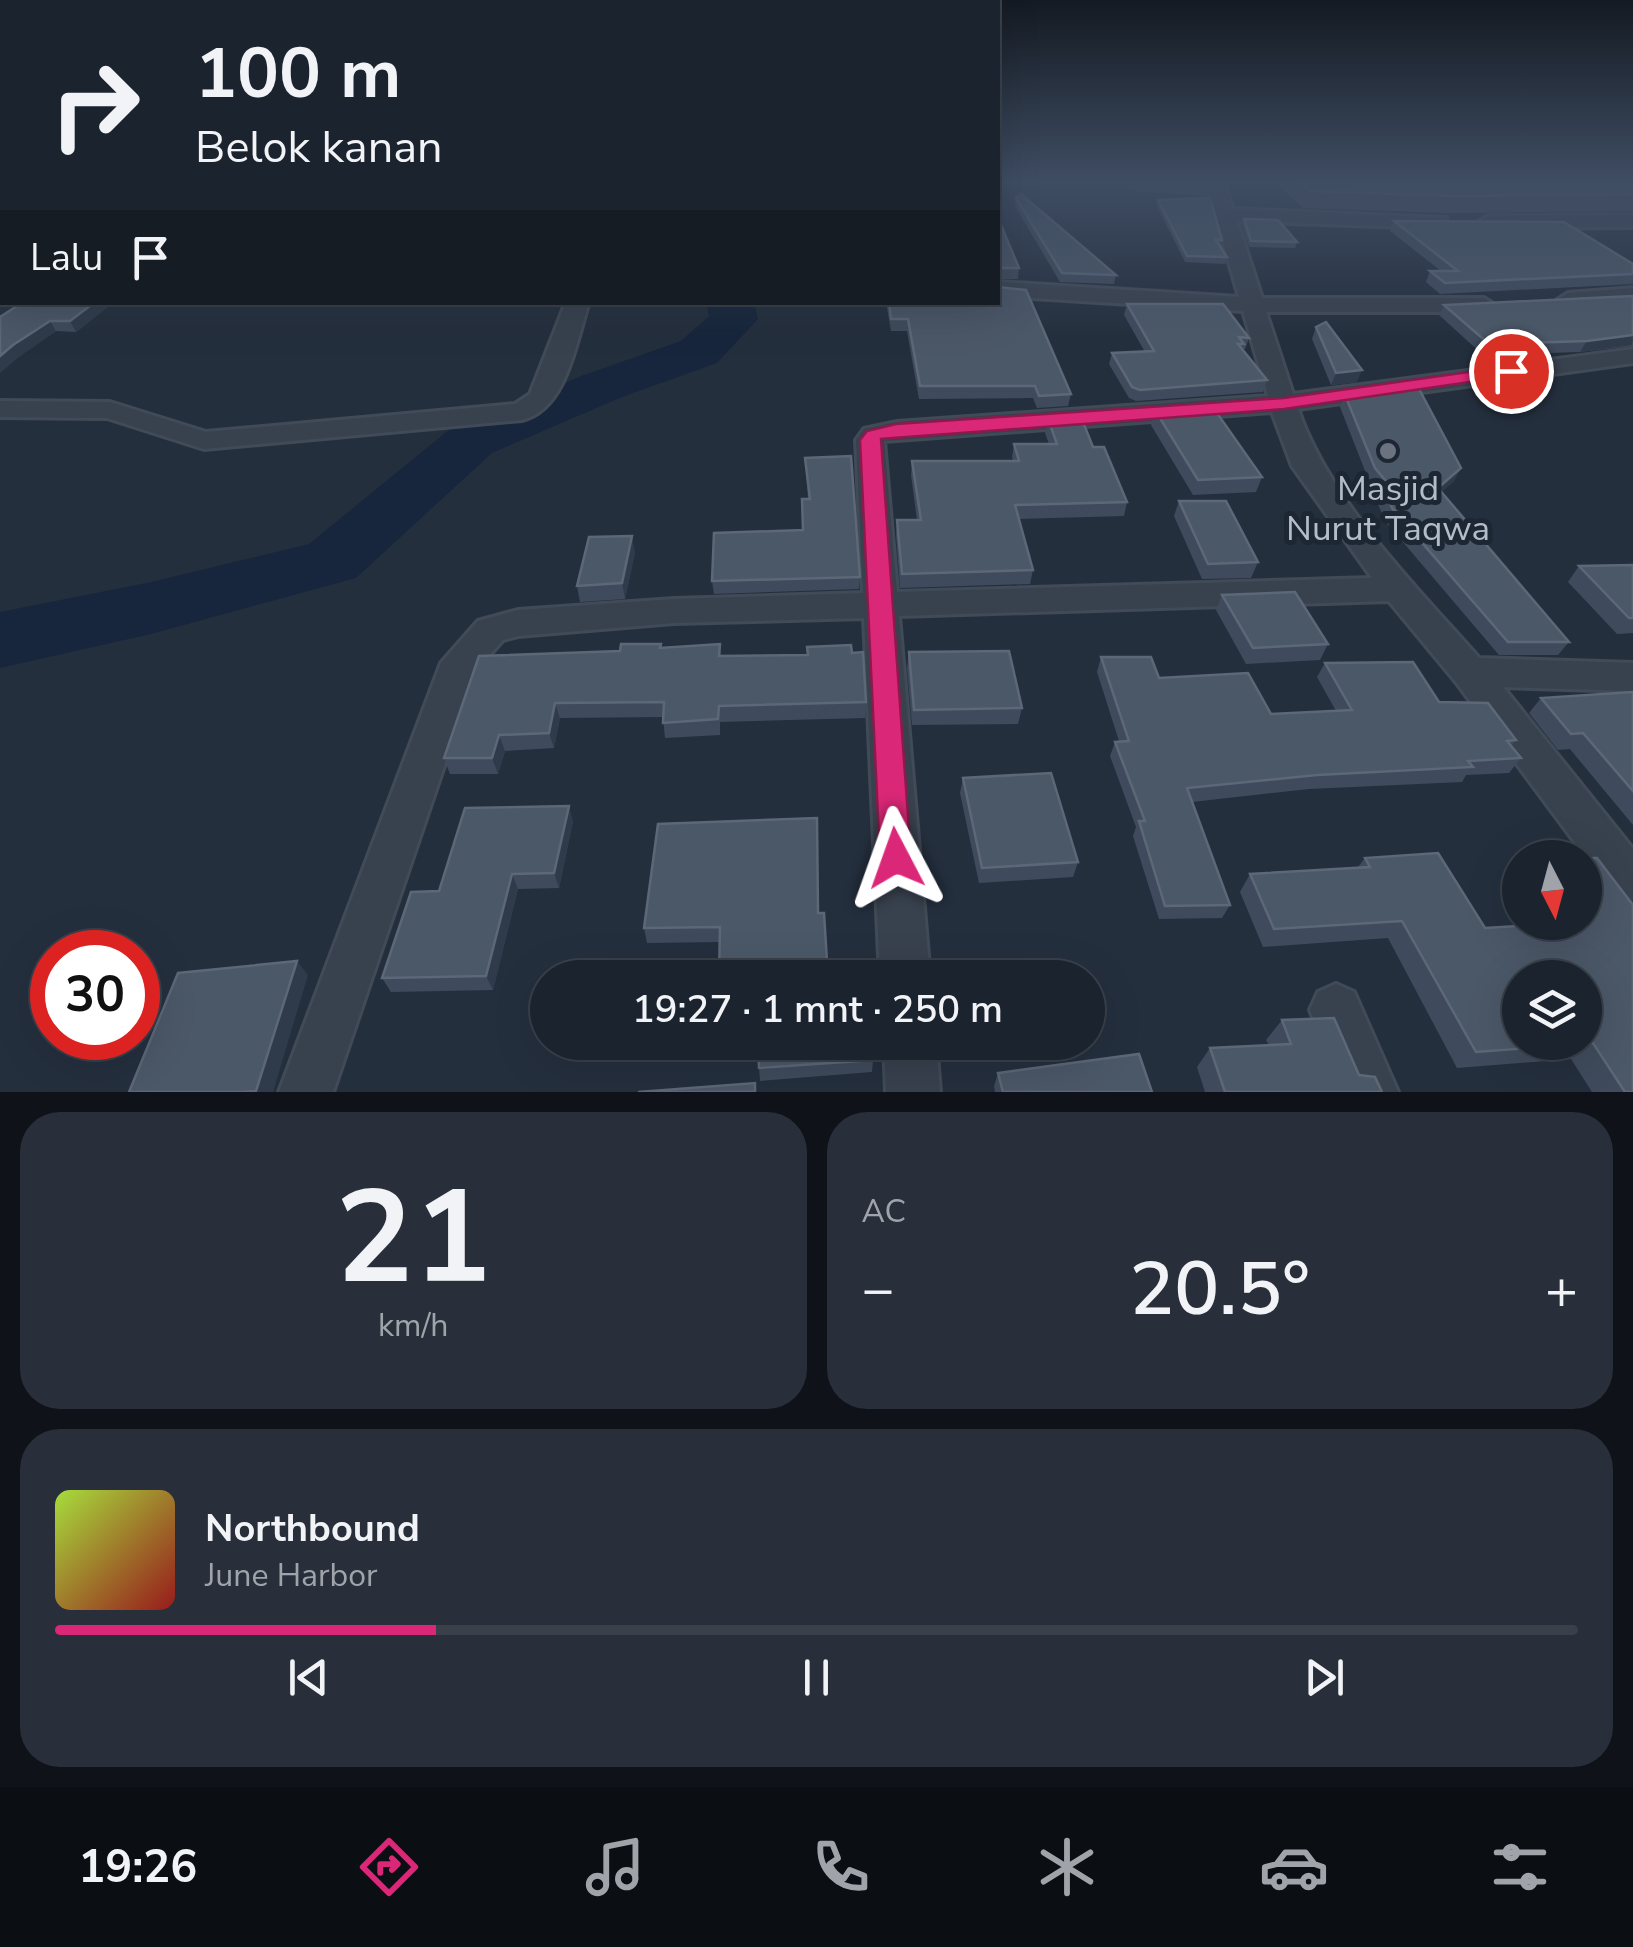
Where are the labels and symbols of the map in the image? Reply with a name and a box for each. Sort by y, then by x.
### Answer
pin [1469,329,1554,414]
marker: Masjid Nurut Taqwa [1377,440,1399,462]
place label: Masjid Nurut Taqwa [1286,465,1490,552]
position arrow [844,806,948,910]
north arrow [1502,840,1602,940]
speed limit sign: 30 [30,930,160,1060]

